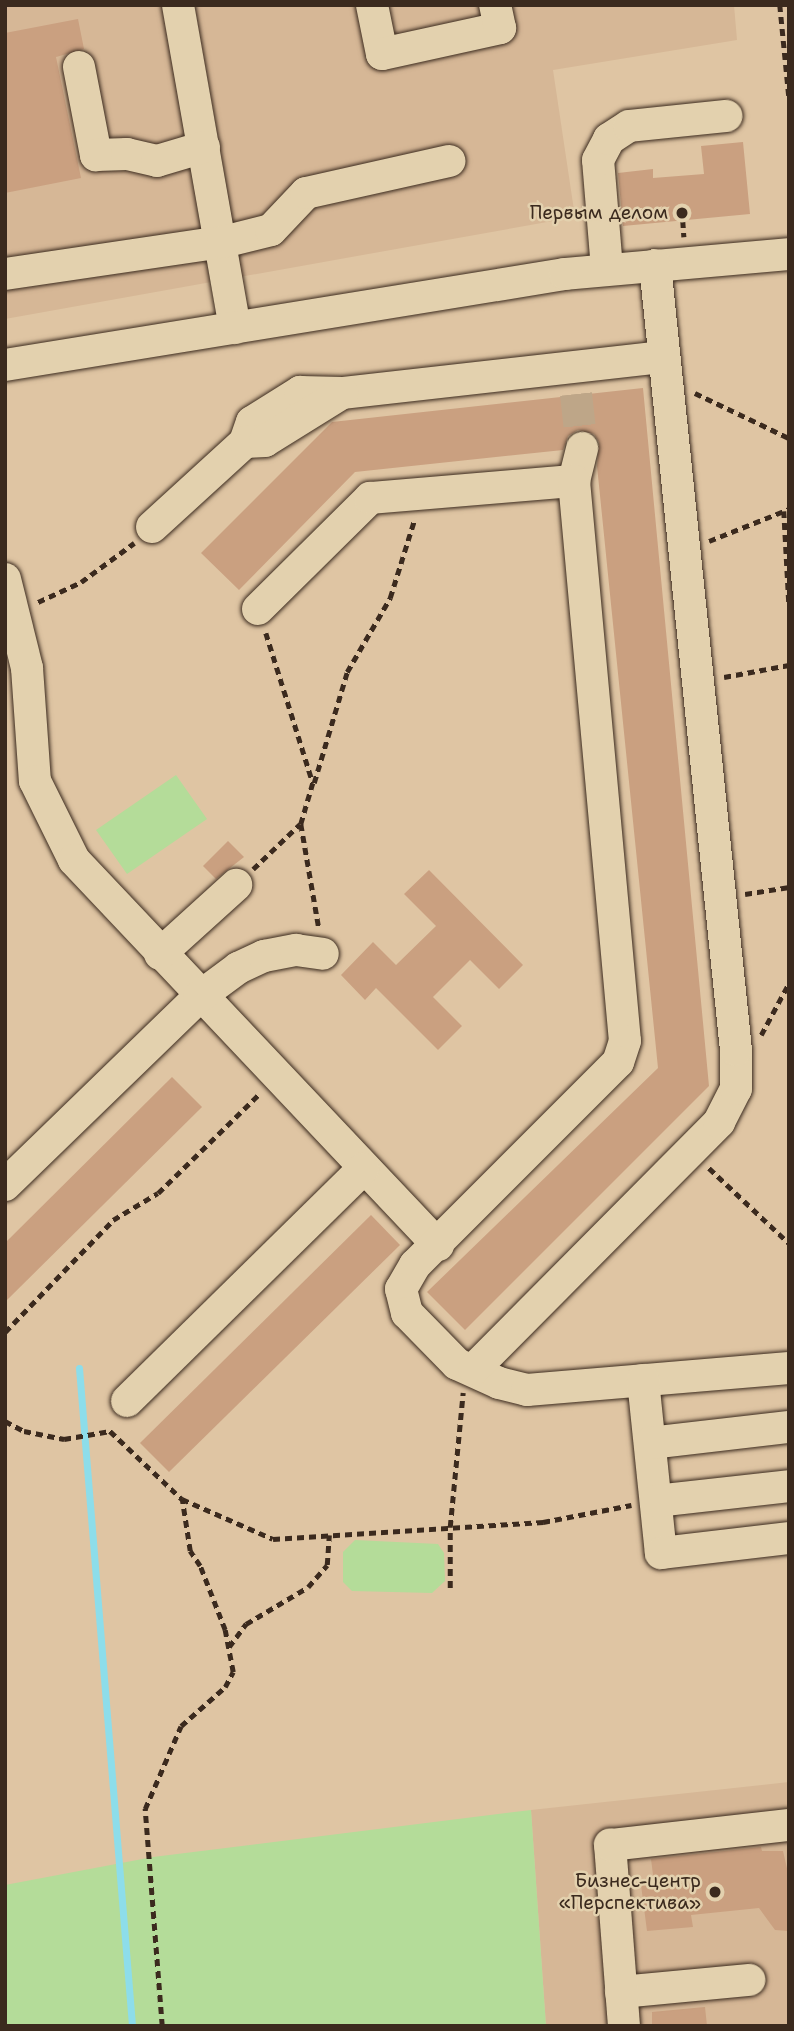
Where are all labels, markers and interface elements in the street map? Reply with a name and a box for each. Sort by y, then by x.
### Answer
place label: Первым делом [530,202,668,224]
marker: Первым делом [674,205,690,221]
place label: Бизнес-центр «Перспектива» [559,1870,701,1914]
marker: Бизнес-центр «Перспектива» [707,1884,723,1900]

